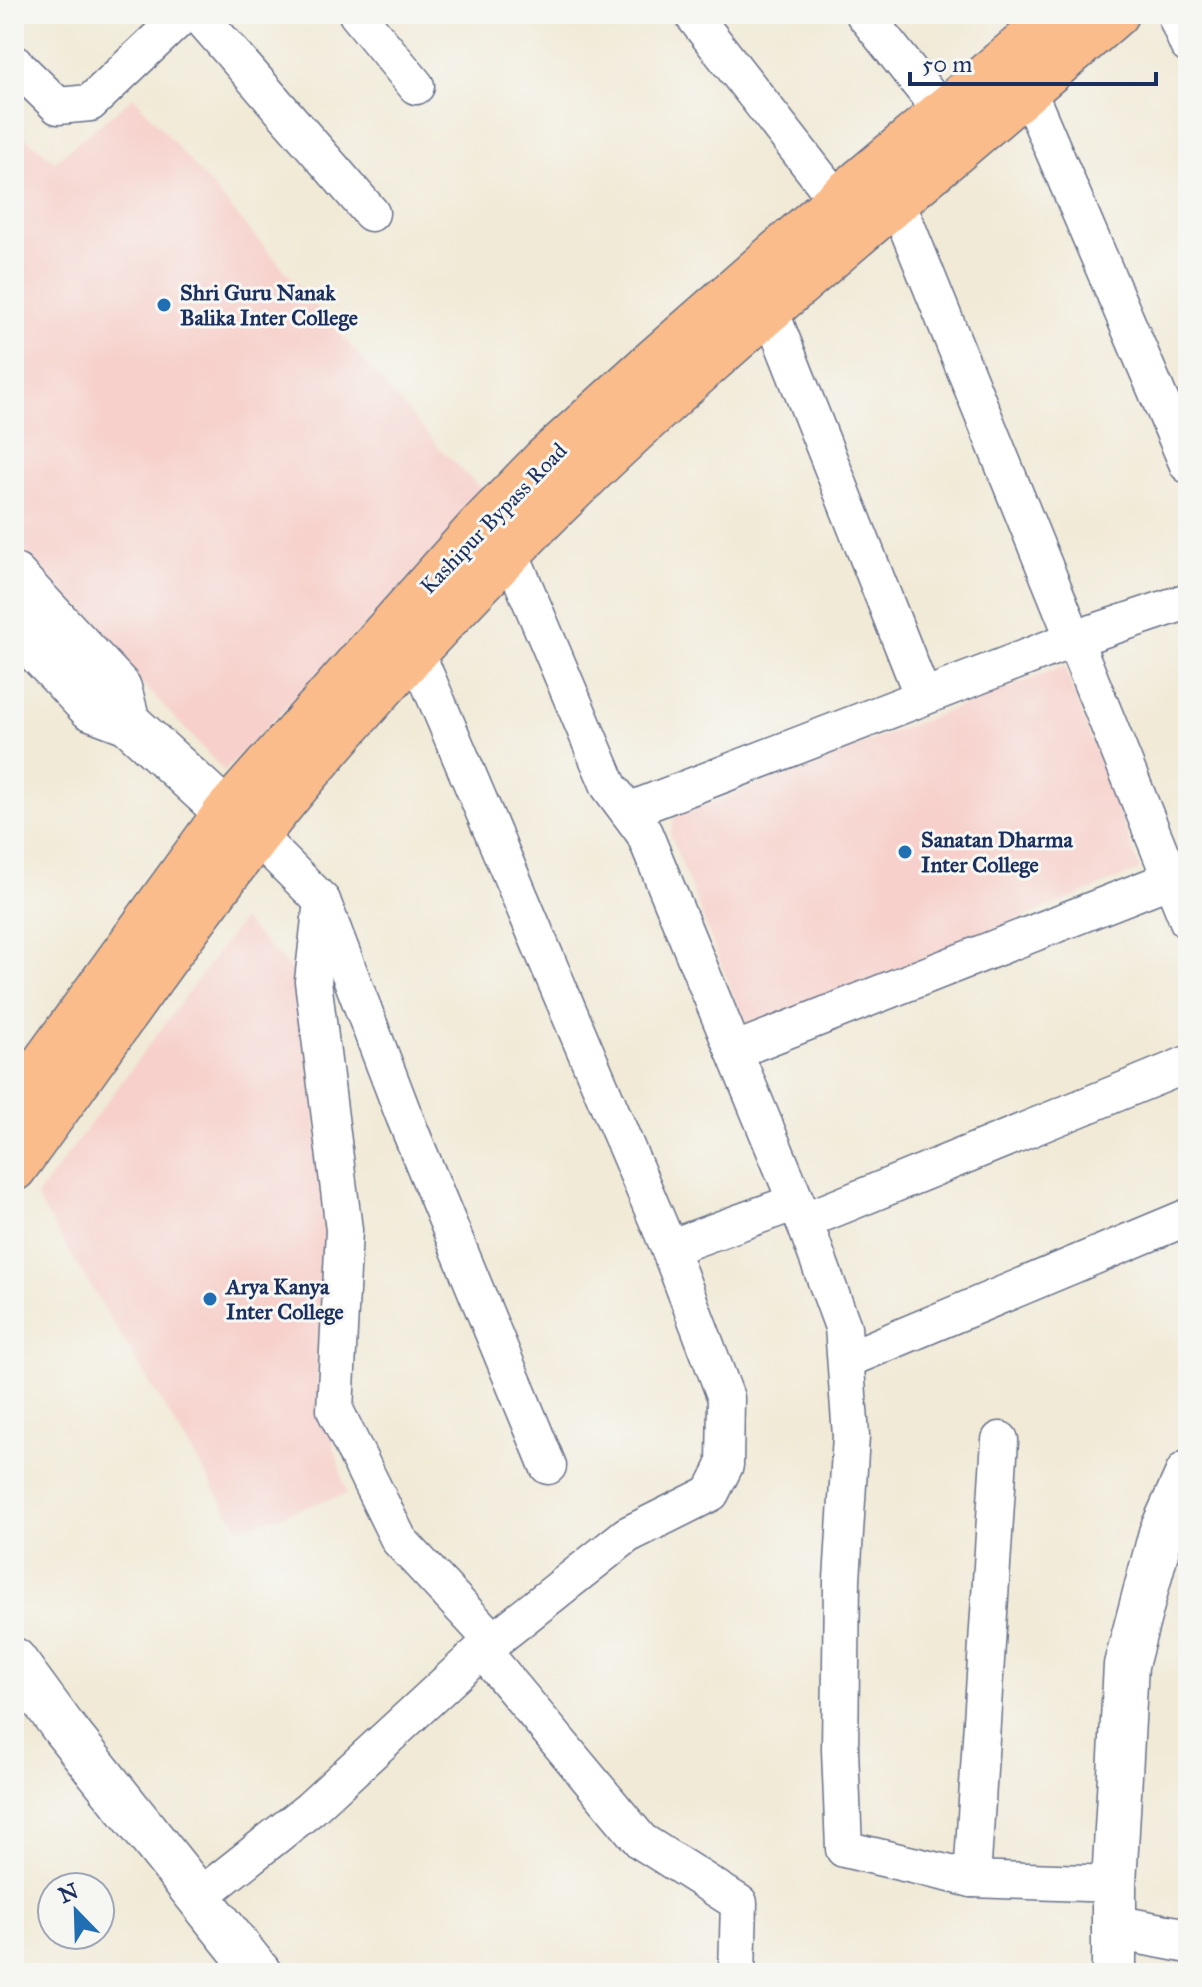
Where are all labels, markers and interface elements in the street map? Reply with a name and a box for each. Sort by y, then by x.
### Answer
scale bar [910,36,1156,86]
text: 50 m [922,49,972,79]
place label: Shri Guru Nanak Balika Inter College [180,279,358,331]
marker: Shri Guru Nanak Balika Inter College [155,296,173,314]
street label: Kashipur Bypass Road [414,437,572,600]
place label: Sanatan Dharma Inter College [921,826,1073,878]
marker: Sanatan Dharma Inter College [896,843,914,861]
place label: Arya Kanya Inter College [224,1273,344,1325]
marker: Arya Kanya Inter College [201,1290,219,1308]
north arrow [36,1871,116,1951]
text: N [55,1877,83,1909]

